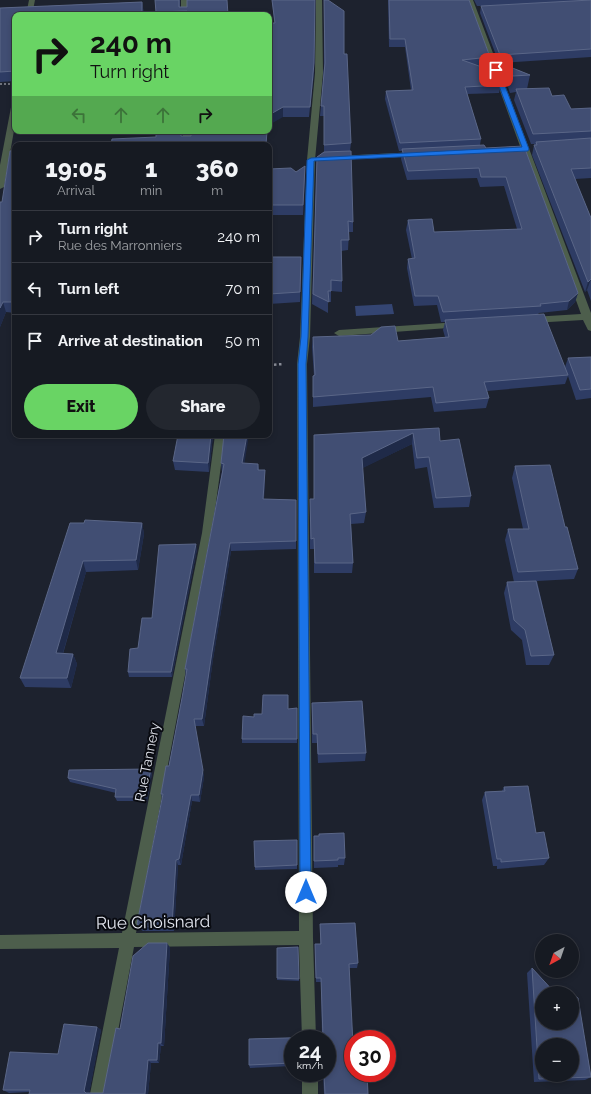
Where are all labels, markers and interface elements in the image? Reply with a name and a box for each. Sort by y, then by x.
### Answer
text: 240 m [90,27,172,60]
icon: right [24,28,76,80]
pin [479,53,513,87]
icon: arrive [485,59,507,81]
text: Turn right [90,61,169,82]
icon: left [68,104,90,126]
icon: ahead [110,104,132,126]
icon: ahead [152,104,174,126]
icon: right [194,104,216,126]
text: 19:05 [45,154,107,183]
text: 1 [145,154,157,183]
text: 360 [196,154,239,183]
text: Arrival [57,183,95,198]
text: min [140,183,162,198]
text: m [211,183,223,198]
text: Turn right [58,220,128,238]
icon: right [24,226,46,248]
text: 240 m [217,228,260,246]
text: Rue des Marronniers [58,238,182,253]
icon: left [24,278,46,300]
text: Turn left [58,280,119,298]
text: 70 m [225,280,260,298]
icon: arrive [24,330,46,352]
text: Arrive at destination [58,332,203,350]
text: 50 m [225,332,260,350]
button: Exit [24,384,138,430]
button: Share [146,384,260,430]
street label: Rue Tannery [131,721,163,803]
position arrow [285,871,327,913]
street label: Rue Choisnard [96,911,210,933]
north arrow [535,934,579,978]
map controls [535,934,579,1082]
button: + [535,986,579,1030]
speed limit sign: 30 [344,1030,396,1082]
button: − [535,1038,579,1082]
text: 24 [299,1039,321,1063]
text: km/h [297,1060,323,1071]

